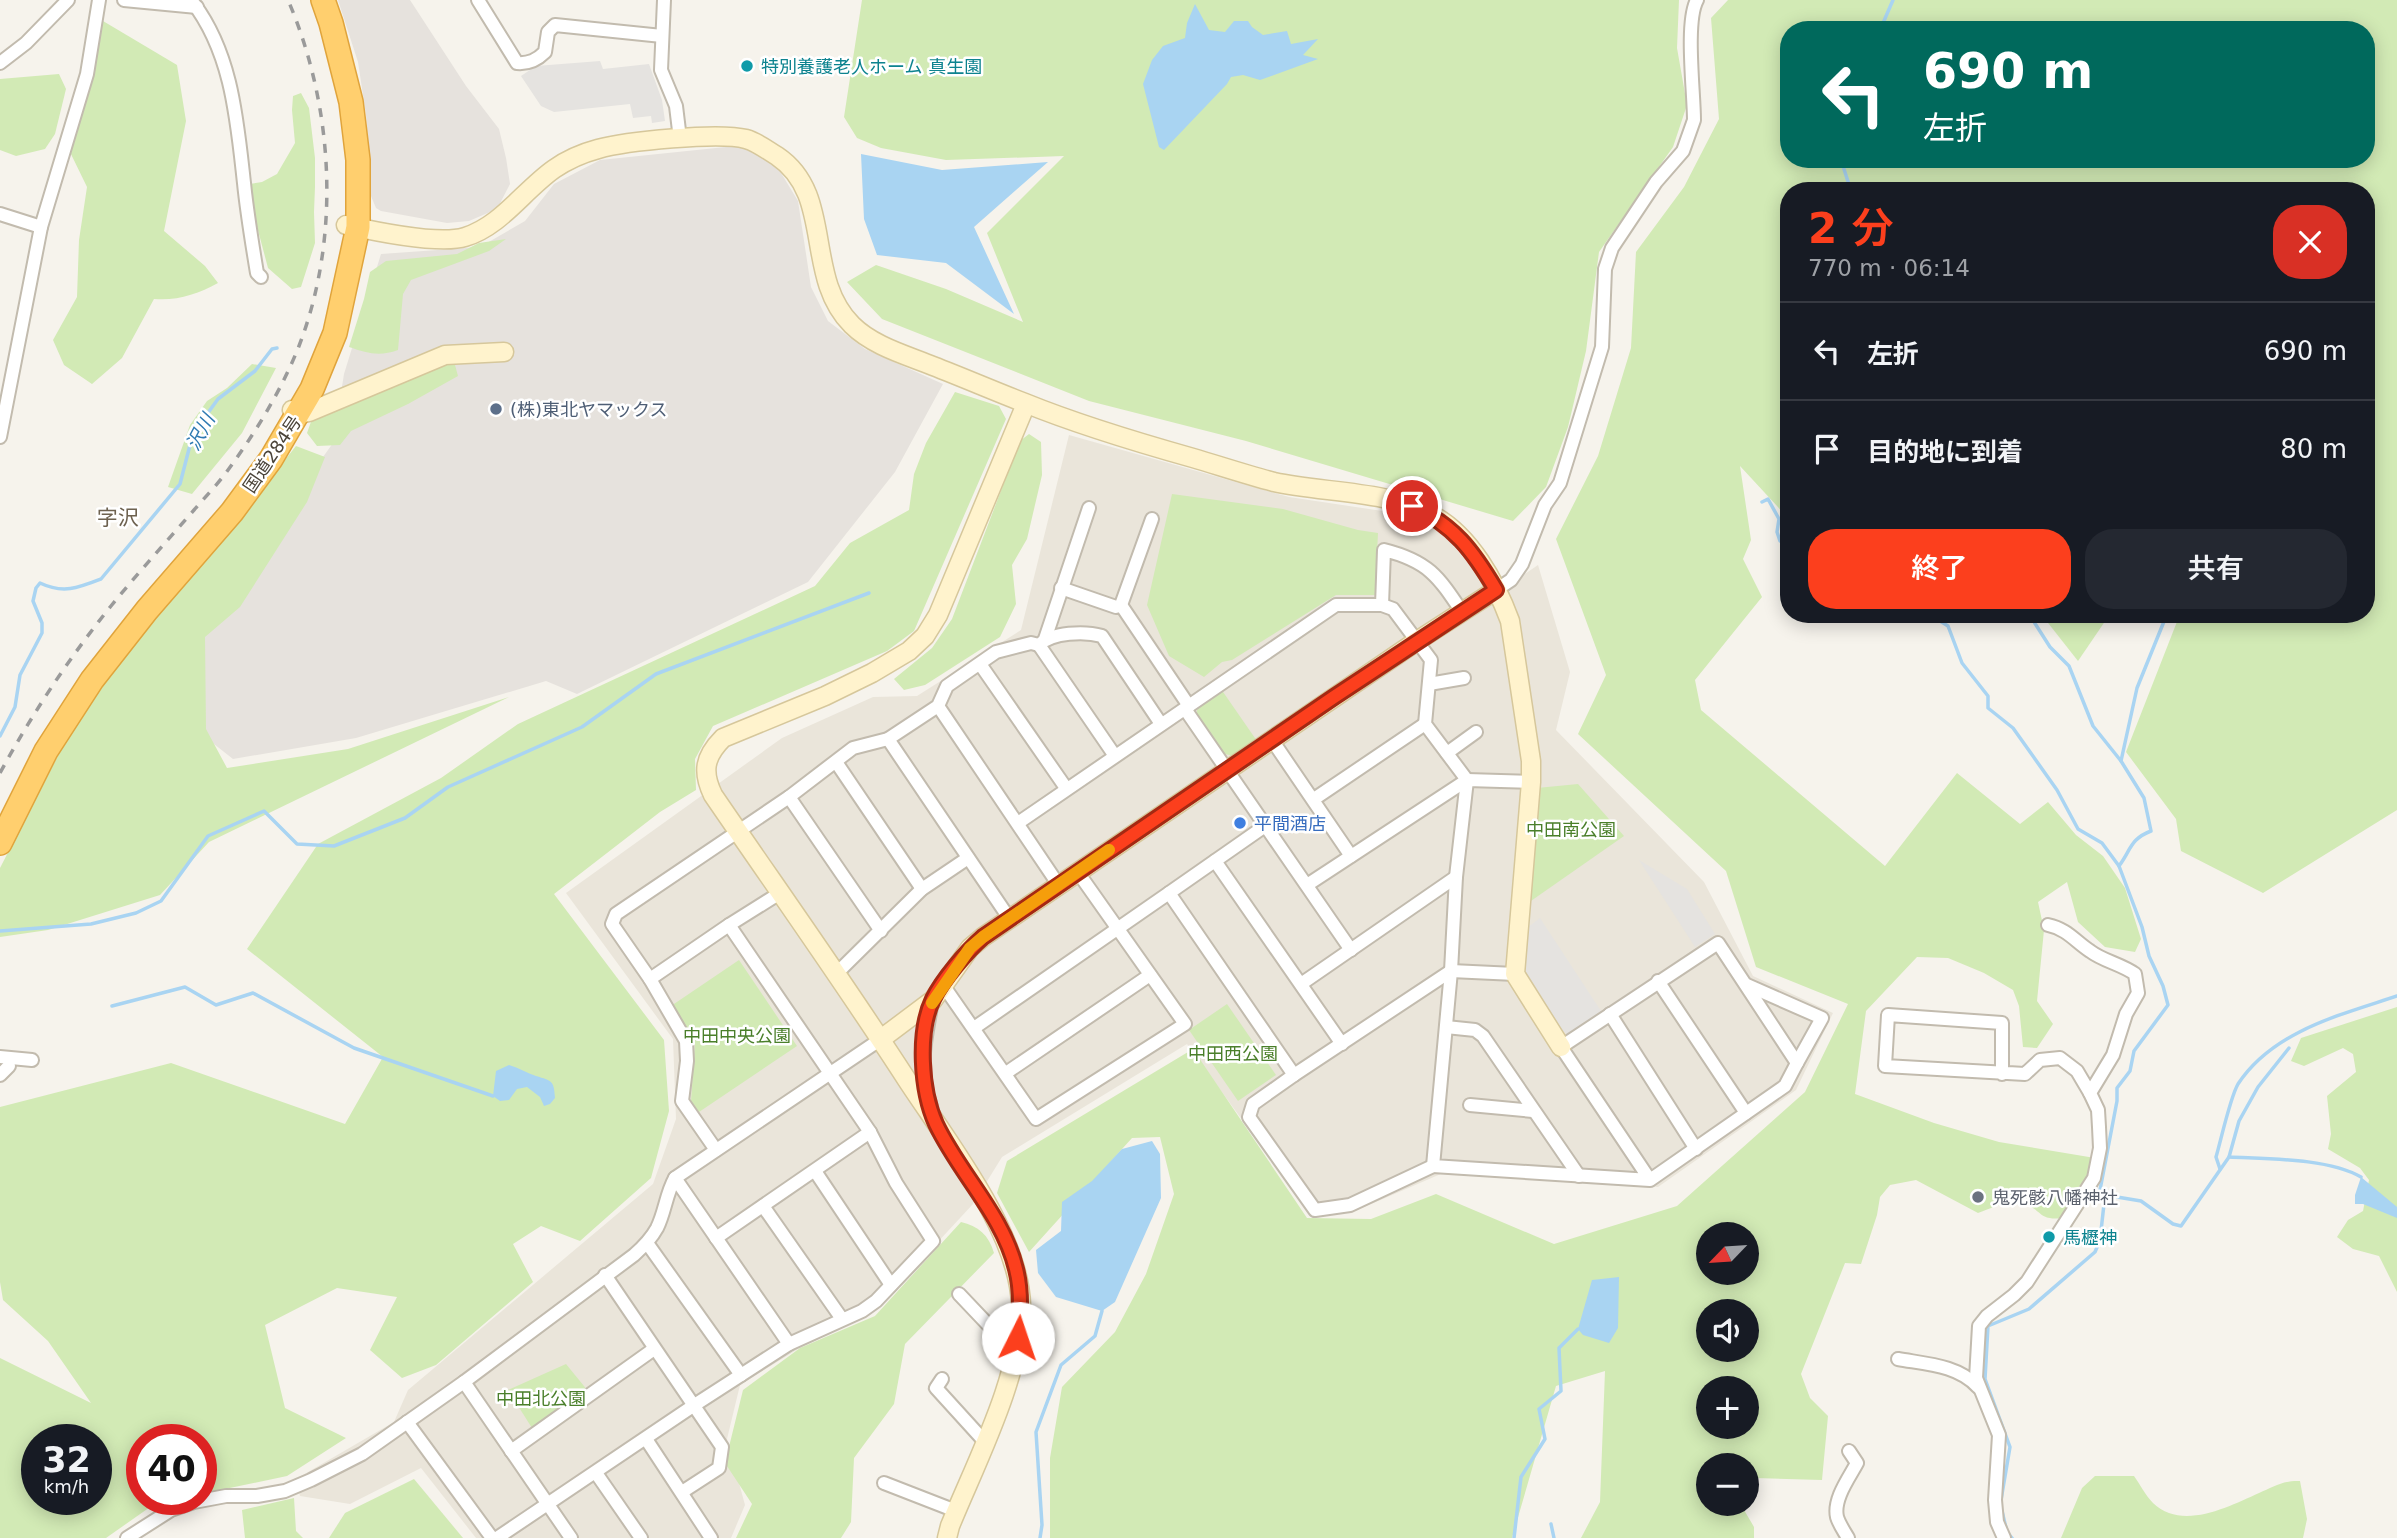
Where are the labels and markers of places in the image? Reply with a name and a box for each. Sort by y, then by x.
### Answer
place label: 特別養護老人ホーム 真生園 [761,56,982,77]
marker: 特別養護老人ホーム 真生園 [739,58,755,74]
place label: (株)東北ヤマックス [510,399,668,420]
marker: (株)東北ヤマックス [488,401,504,417]
pin [1382,476,1442,536]
place label: 平間酒店 [1254,813,1326,834]
marker: 平間酒店 [1232,815,1248,831]
place label: 鬼死骸八幡神社 [1992,1187,2118,1208]
marker: 鬼死骸八幡神社 [1970,1189,1986,1205]
place label: 馬櫪神 [2063,1227,2117,1248]
marker: 馬櫪神 [2041,1229,2057,1245]

